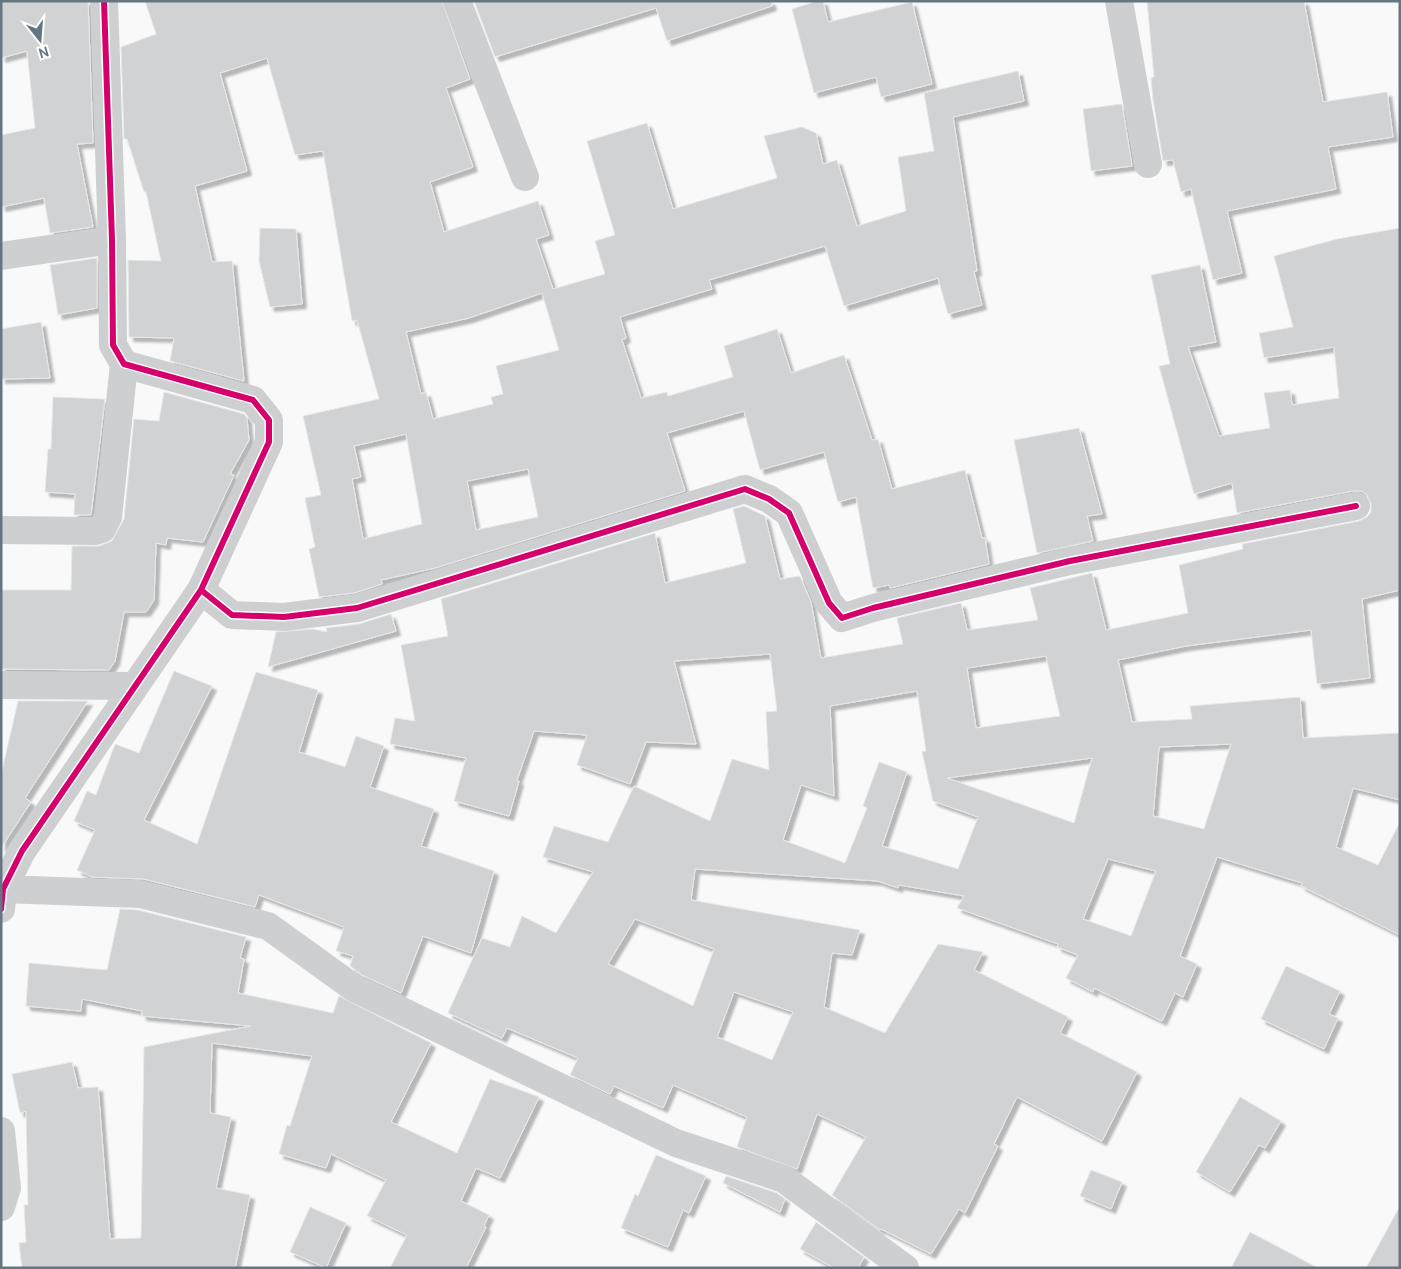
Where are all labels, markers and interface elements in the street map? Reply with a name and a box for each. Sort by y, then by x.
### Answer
north arrow [15,15,65,65]
text: N [36,42,51,62]

